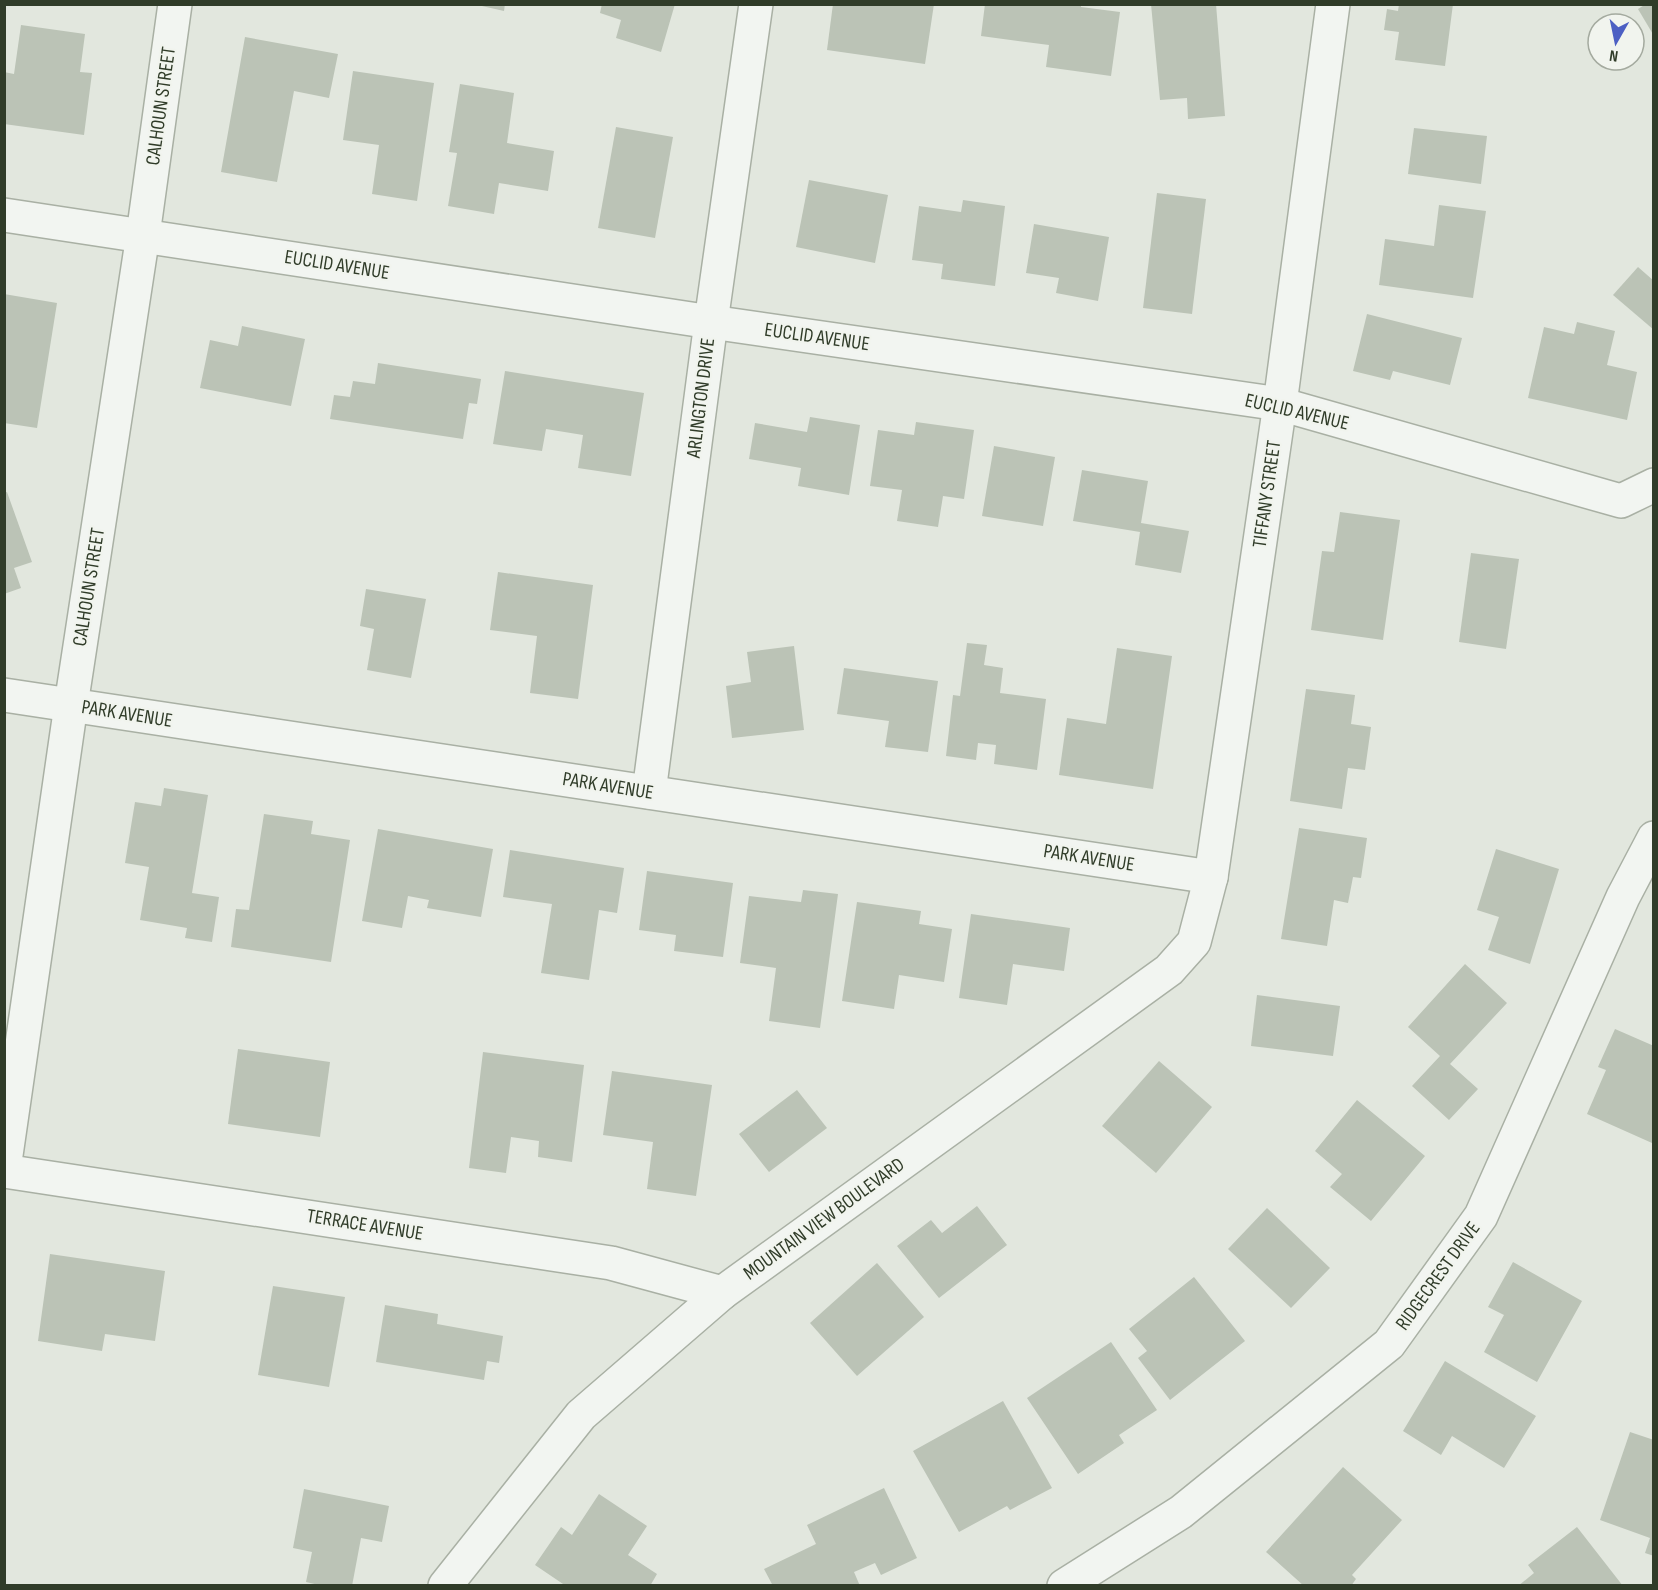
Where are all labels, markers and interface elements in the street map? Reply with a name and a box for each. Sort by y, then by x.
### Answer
north arrow [1586,12,1646,72]
street label: CALHOUN STREET [141,45,181,167]
text: N [1608,45,1620,65]
street label: EUCLID AVENUE [283,245,391,285]
street label: EUCLID AVENUE [763,318,871,356]
street label: ARLINGTON DRIVE [682,337,720,460]
street label: EUCLID AVENUE [1243,388,1351,436]
street label: TIFFANY STREET [1248,439,1286,549]
street label: CALHOUN STREET [68,526,110,648]
street label: PARK AVENUE [80,695,174,733]
street label: PARK AVENUE [561,767,655,805]
street label: PARK AVENUE [1042,839,1136,877]
street label: MOUNTAIN VIEW BOULEVARD [739,1153,909,1285]
street label: TERRACE AVENUE [305,1204,425,1246]
street label: RIDGECREST DRIVE [1391,1217,1485,1335]

